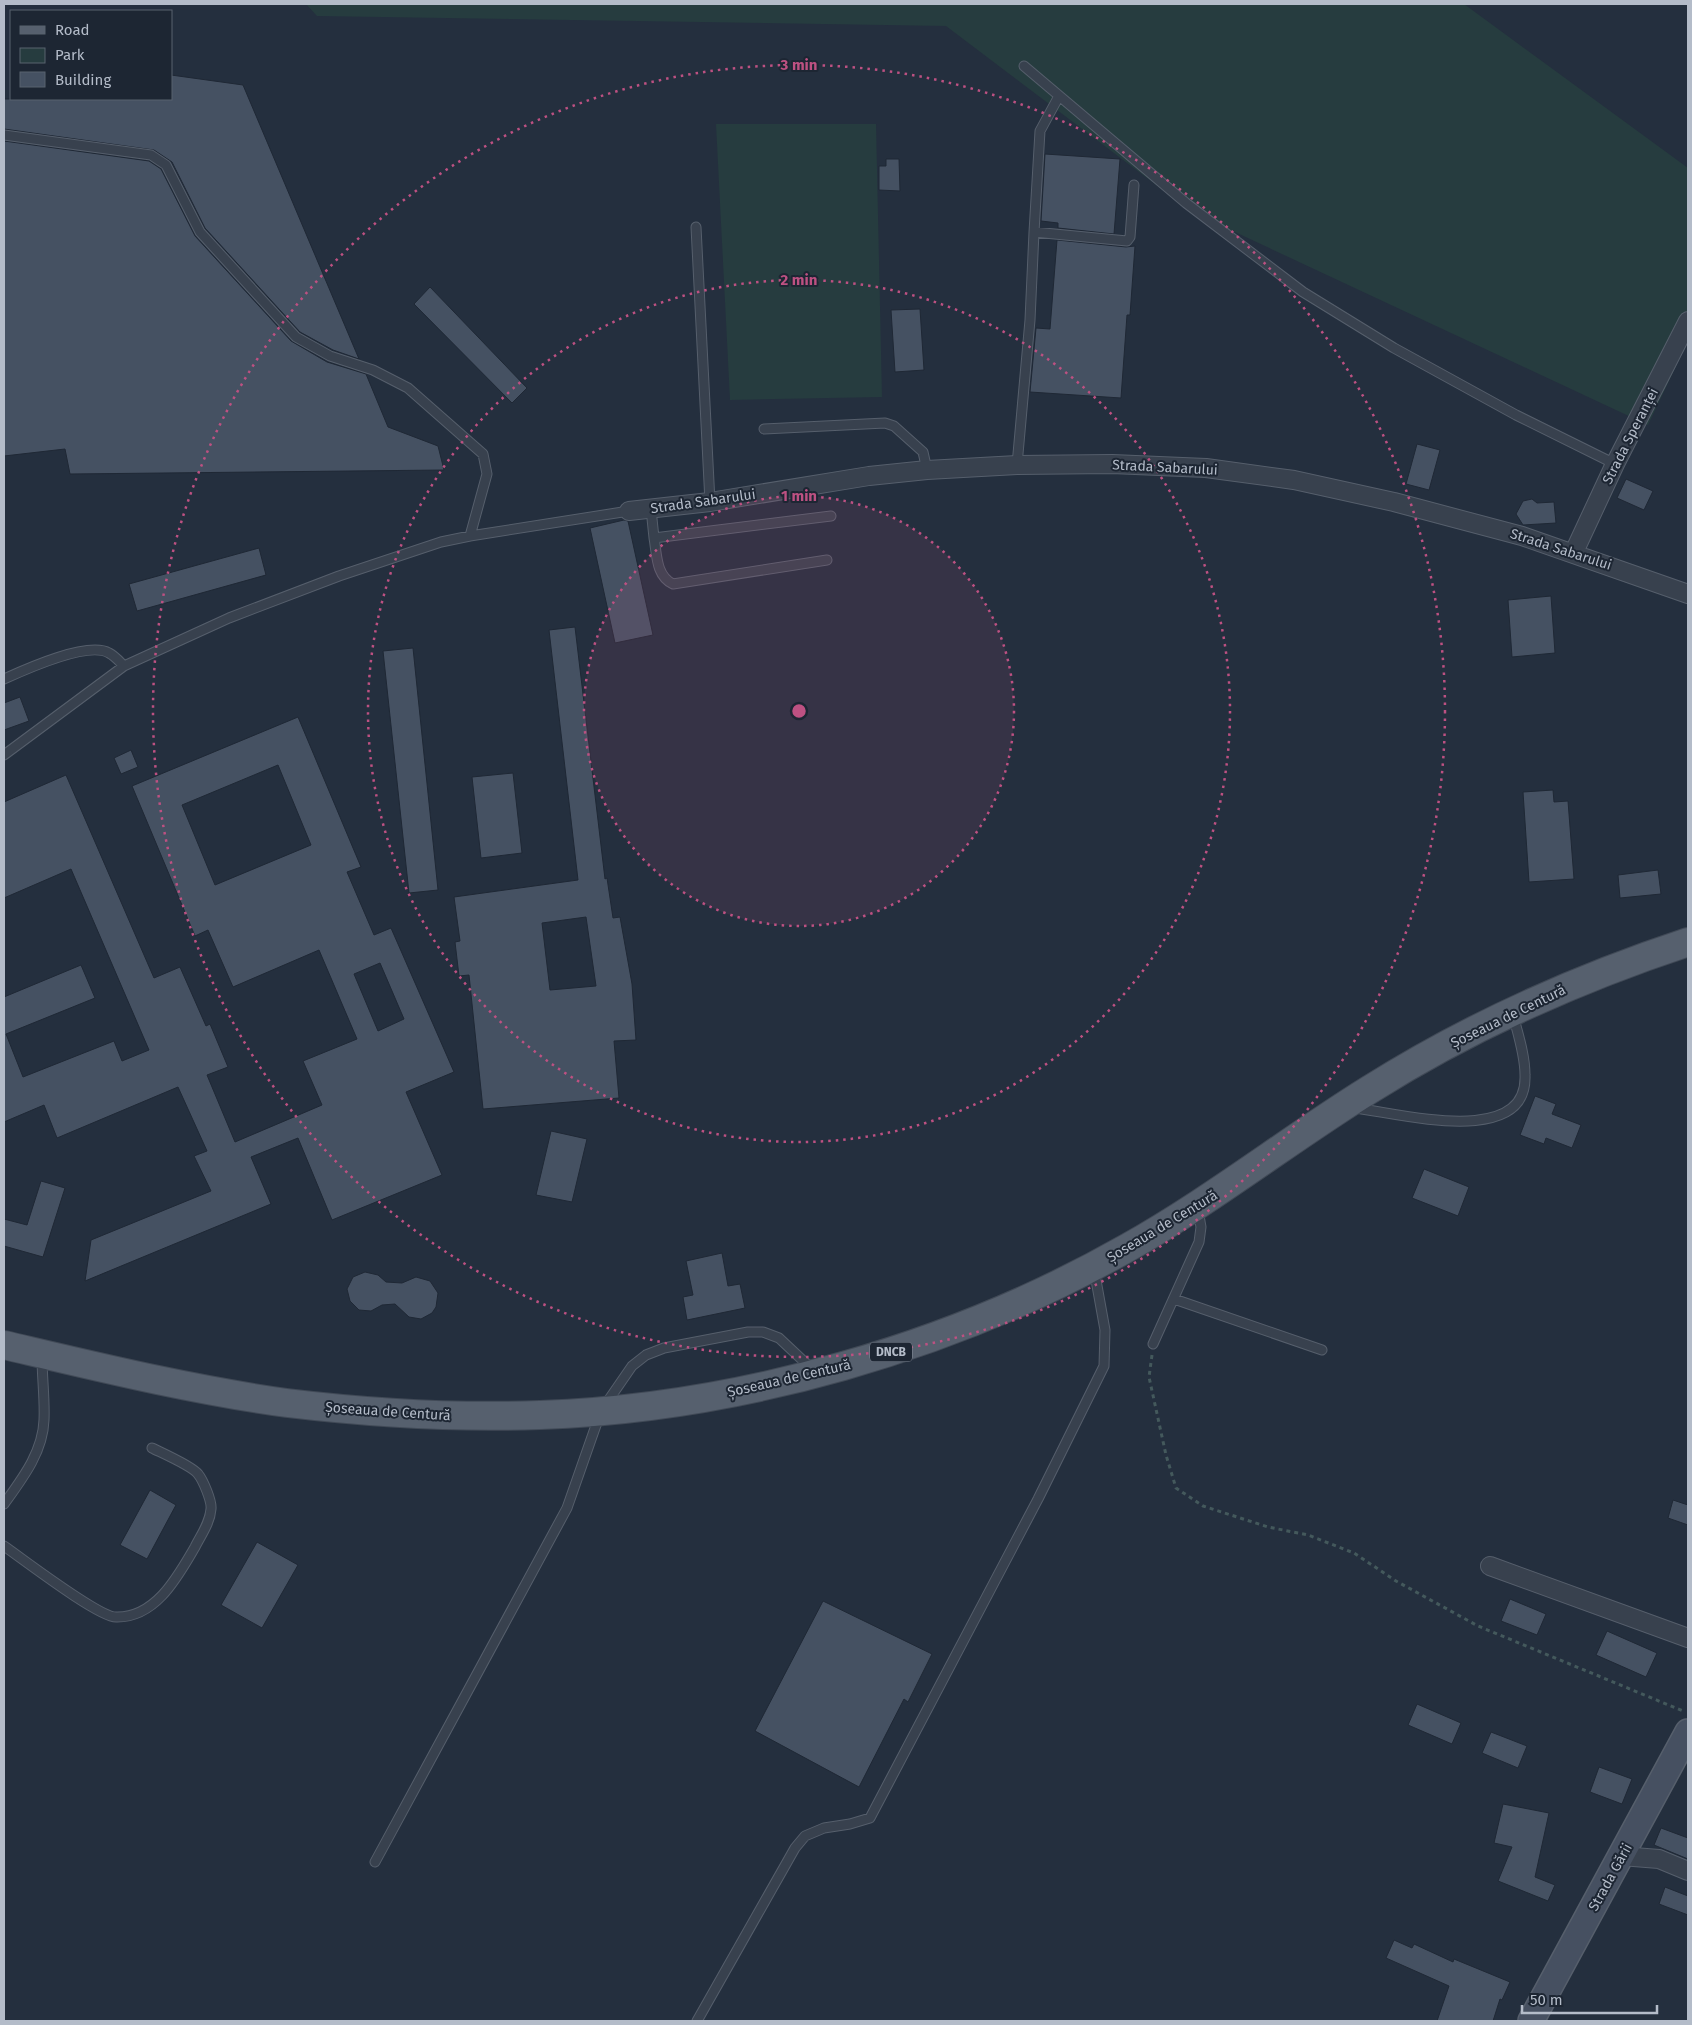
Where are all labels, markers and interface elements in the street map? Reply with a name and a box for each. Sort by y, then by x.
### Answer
legend [10,10,172,100]
text: Road [55,21,90,39]
text: Park [55,46,85,64]
text: 3 min [780,56,817,74]
text: Building [55,71,111,89]
text: 2 min [781,271,817,289]
street label: Strada Speranței [1599,385,1663,488]
street label: Strada Sabarului [1112,456,1218,479]
street label: Strada Sabarului [650,486,757,517]
text: 1 min [781,487,817,505]
street label: Strada Sabarului [1508,525,1614,574]
centre of rings [790,702,808,720]
street label: Șoseaua de Centură [1448,981,1569,1053]
street label: Șoseaua de Centură [1104,1187,1221,1267]
road number: DNCB [870,1342,912,1361]
street label: Șoseaua de Centură [726,1356,853,1402]
street label: Șoseaua de Centură [325,1399,451,1425]
street label: Strada Gării [1585,1840,1636,1914]
scale bar [1522,1982,1657,2014]
text: 50 m [1530,1991,1563,2009]

